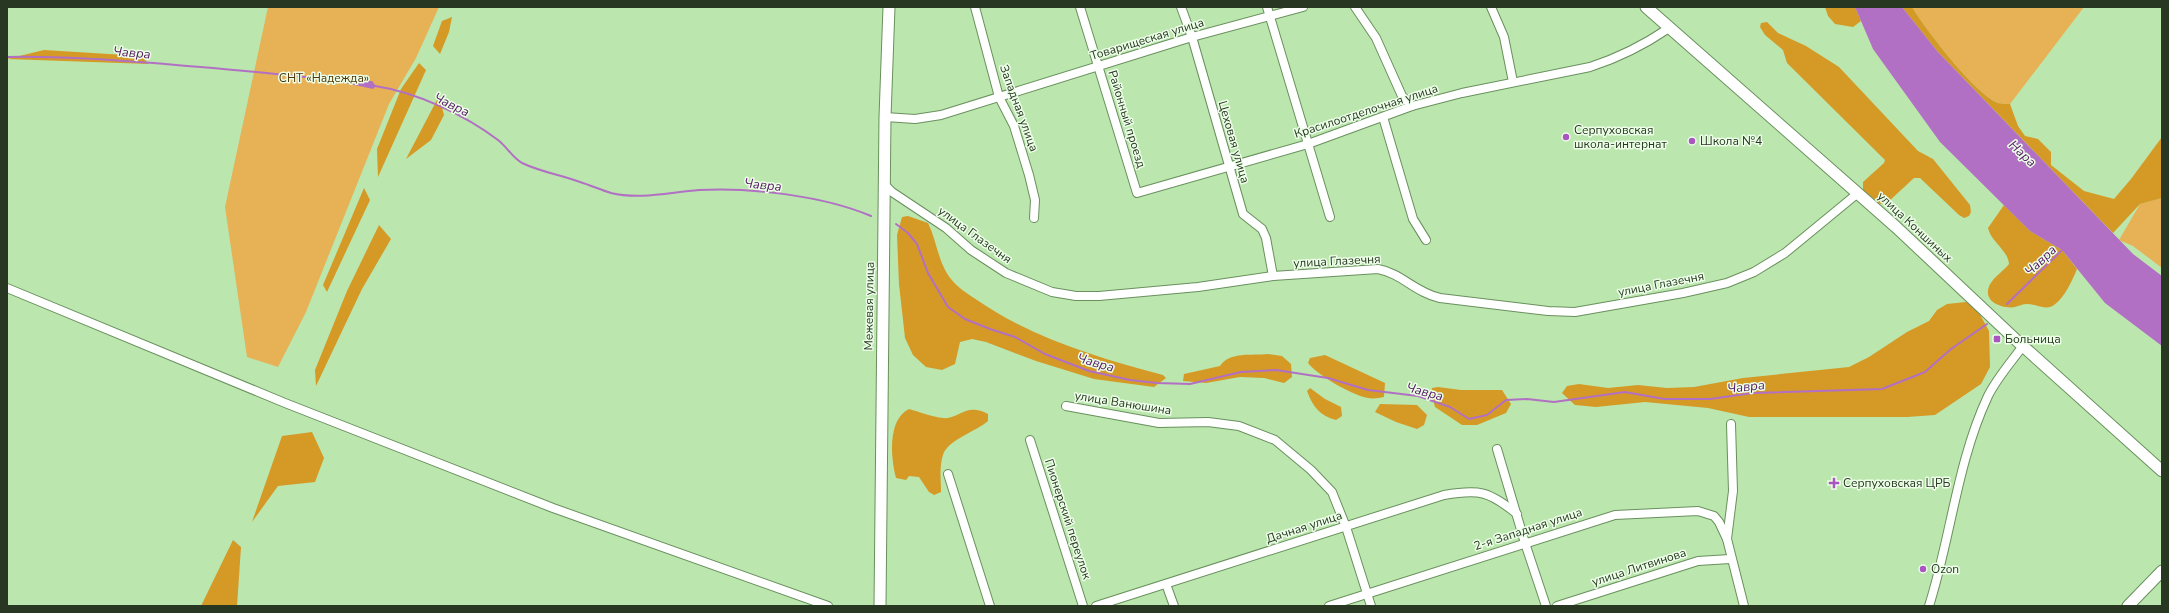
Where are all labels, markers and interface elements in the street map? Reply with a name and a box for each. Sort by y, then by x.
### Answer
street label: Товарищеская улица [1088,14,1206,64]
water label: Чавра [112,42,151,64]
street label: Западная улица [996,62,1042,154]
street label: Районный проезд [1105,68,1149,170]
park label: СНТ «Надежда» [279,70,369,86]
street label: Красилоотделочная улица [1292,80,1440,142]
water label: Чавра [431,89,472,121]
street label: Цеховая улица [1215,99,1253,185]
place label: Серпуховская школа-интернат [1574,122,1668,152]
marker: Серпуховская школа-интернат [1561,132,1571,142]
place label: Школа №4 [1700,133,1762,149]
marker: Школа №4 [1687,136,1697,146]
water label: Нара [2005,136,2040,171]
water label: Чавра [743,174,783,196]
street label: улица Коншиных [1874,188,1956,266]
street label: улица Глазечня [935,203,1015,267]
water label: Чавра [2021,241,2061,280]
street label: улица Глазечня [1293,251,1381,271]
street label: Межевая улица [860,261,878,351]
street label: улица Глазечня [1617,268,1705,300]
place label: Больница [2005,331,2061,347]
marker: Больница [1992,334,2002,344]
water label: Чавра [1075,349,1116,377]
water label: Чавра [1726,376,1766,398]
water label: Чавра [1404,378,1445,406]
street label: улица Ванюшина [1074,387,1172,419]
street label: Пионерский переулок [1041,457,1095,582]
place label: Серпуховская ЦРБ [1843,475,1951,491]
marker: Серпуховская ЦРБ [1828,477,1840,489]
street label: 2-я Западная улица [1472,504,1584,554]
street label: Дачная улица [1264,507,1344,547]
street label: улица Литвинова [1590,544,1688,590]
place label: Ozon [1931,561,1959,577]
marker: Ozon [1918,564,1928,574]

